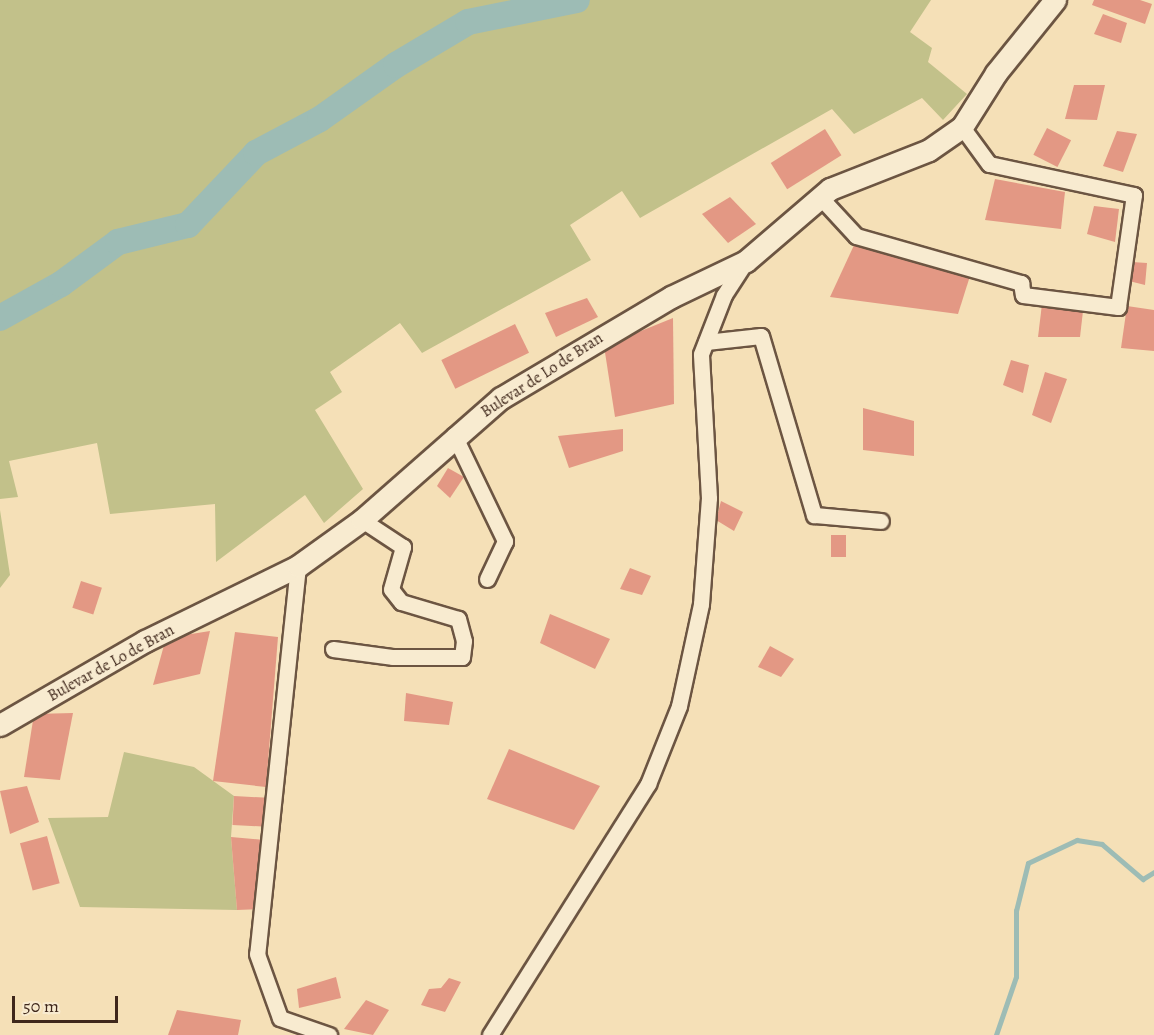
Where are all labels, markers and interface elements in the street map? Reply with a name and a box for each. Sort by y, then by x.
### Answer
street label: Bulevar de Lo de Bran [477,328,607,422]
street label: Bulevar de Lo de Bran [44,620,178,706]
scale bar [15,984,122,1022]
text: 50 m [23,994,59,1018]

